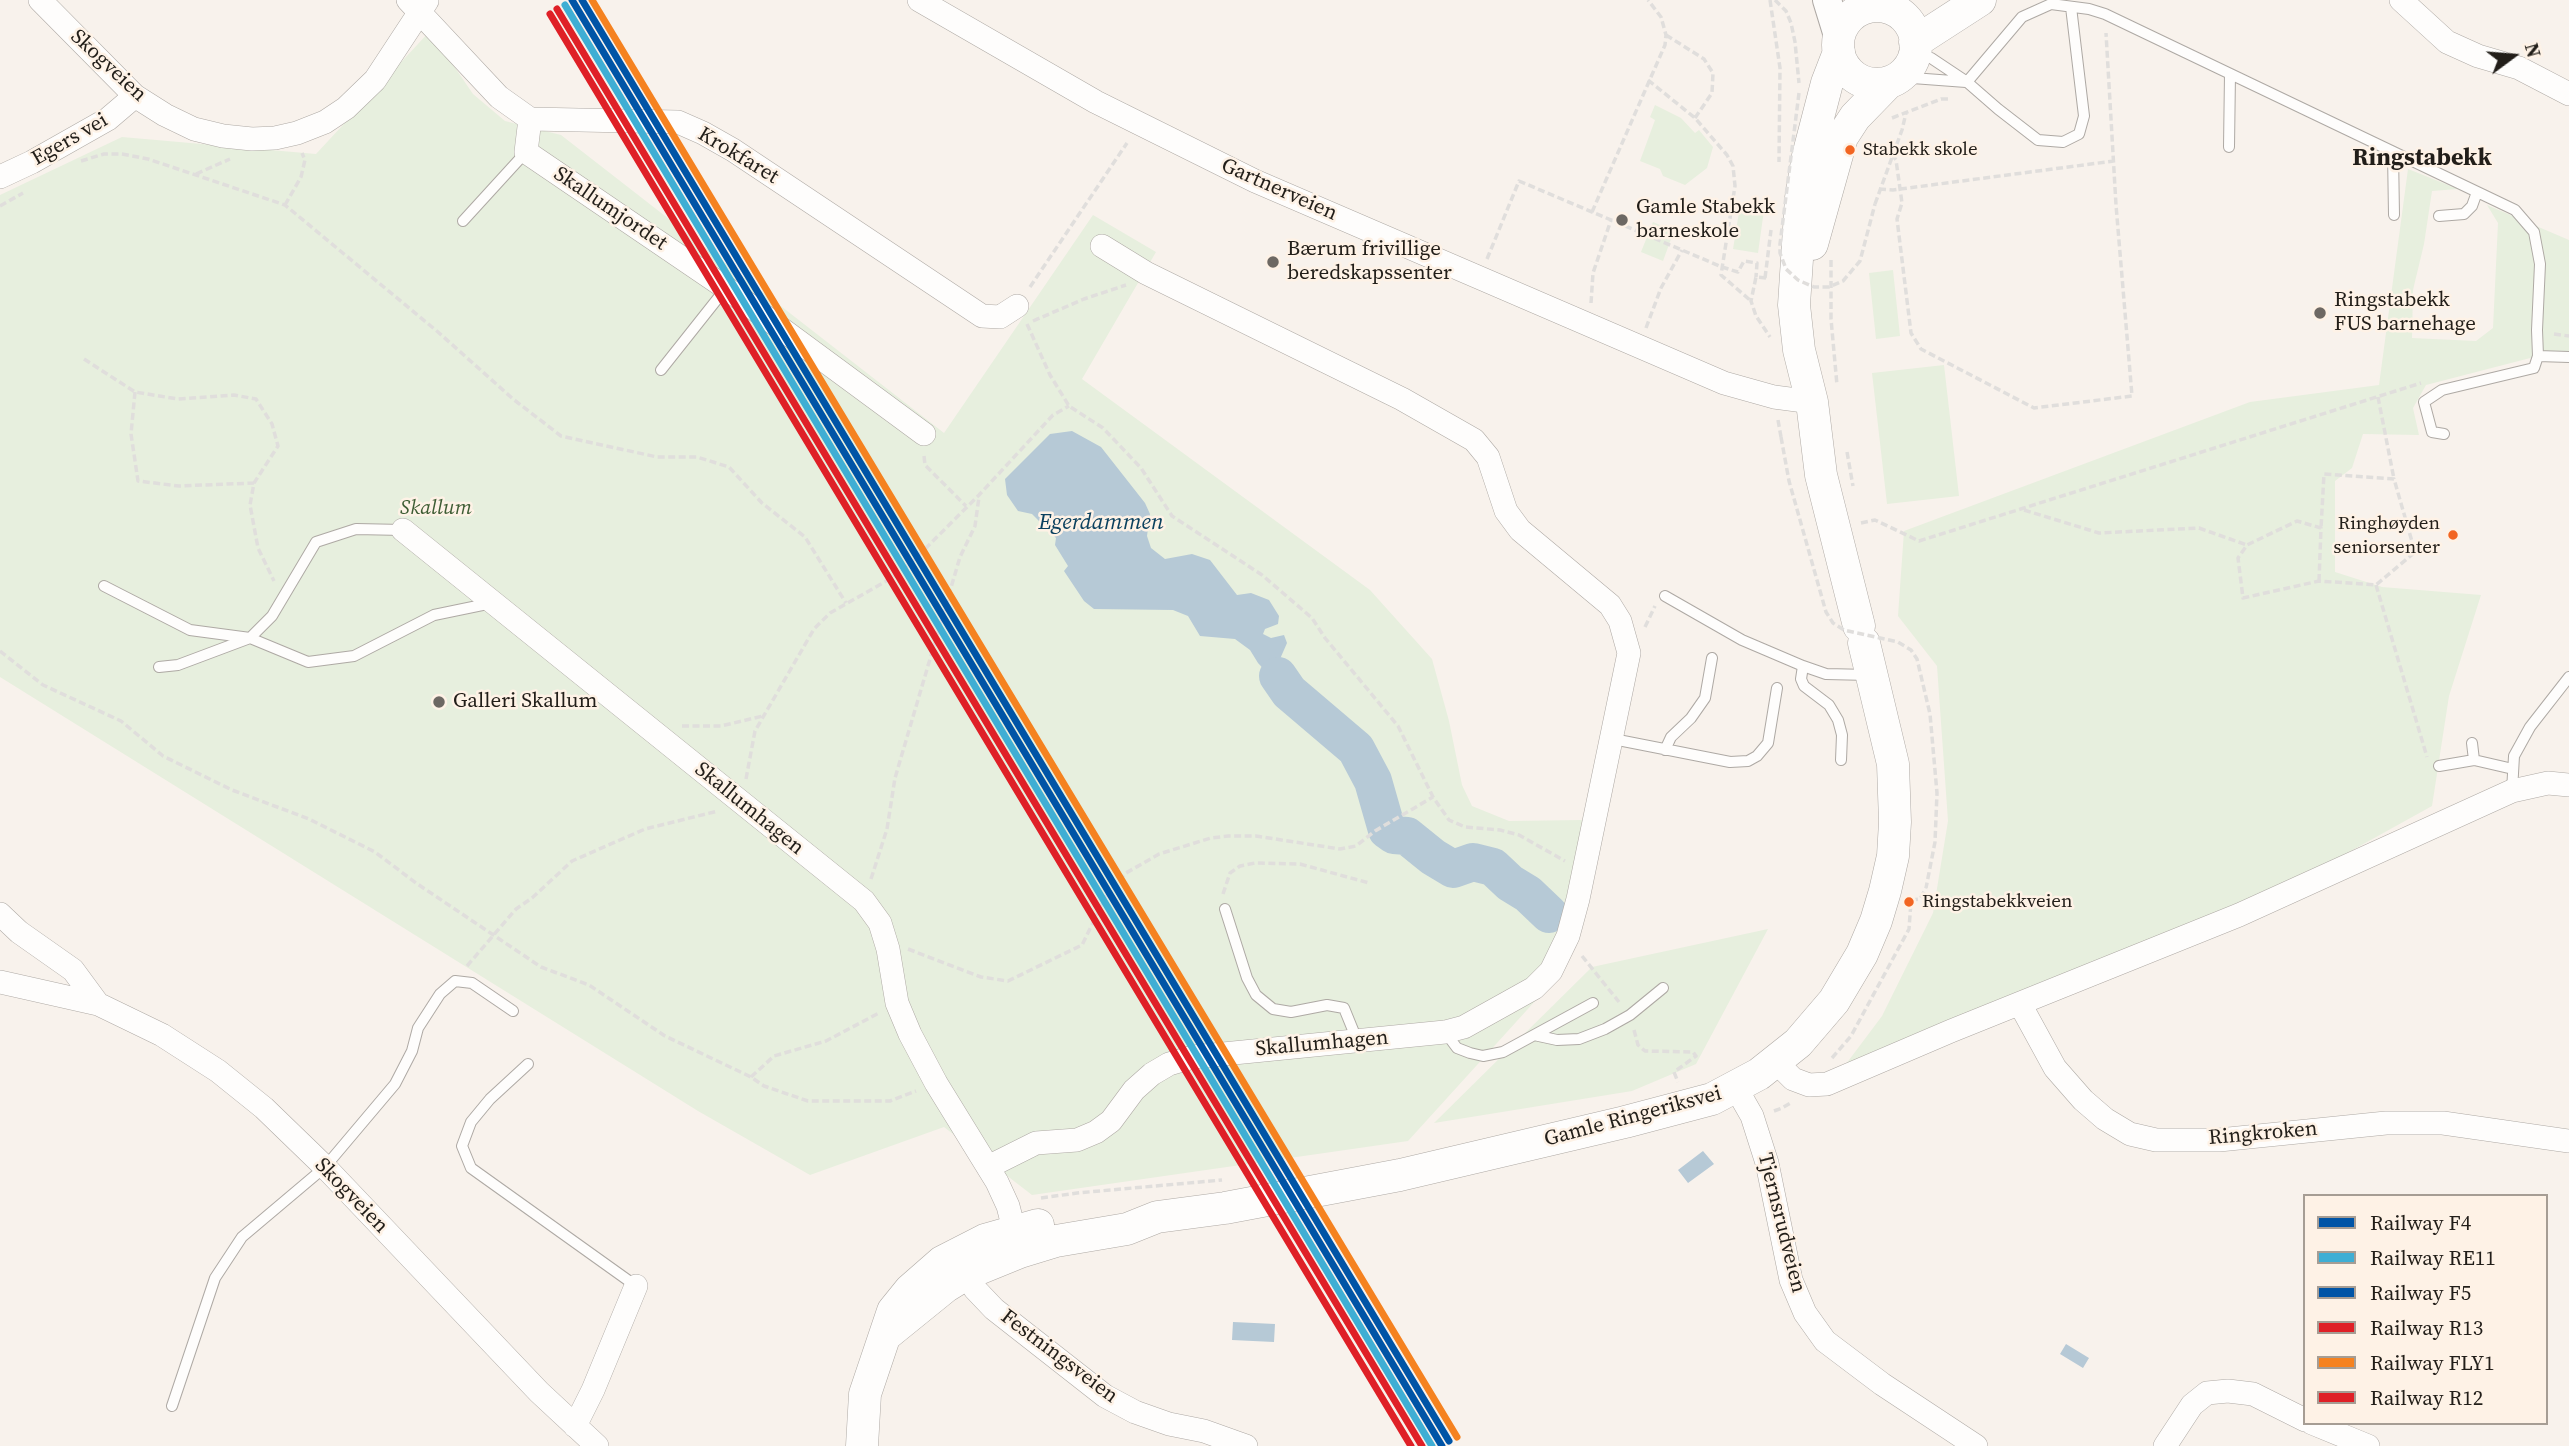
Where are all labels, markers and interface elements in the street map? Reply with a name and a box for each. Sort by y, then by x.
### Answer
north arrow [2478,21,2548,91]
street label: Skogveien [65,24,151,108]
text: N [2519,40,2548,60]
street label: Egers vei [27,108,113,172]
street label: Krokfaret [693,122,783,190]
place label: Stabekk skole [1863,139,1978,161]
marker: Stabekk skole [1843,143,1857,157]
district label: Ringstabekk [2352,145,2492,173]
street label: Gartnerveien [1217,153,1341,227]
street label: Skallumjordet [548,162,672,256]
place label: Gamle Stabekk barneskole [1636,195,1775,245]
marker: Gamle Stabekk barneskole [1614,212,1630,228]
place label: Bærum frivillige beredskapssenter [1287,237,1452,287]
marker: Bærum frivillige beredskapssenter [1265,254,1281,270]
place label: Ringstabekk FUS barnehage [2334,288,2476,338]
marker: Ringstabekk FUS barnehage [2312,305,2328,321]
park label: Skallum [400,496,472,522]
water label: Egerdammen [1038,509,1164,537]
place label: Ringhøyden seniorsenter [2333,513,2440,557]
marker: Ringhøyden seniorsenter [2446,528,2460,542]
place label: Galleri Skallum [453,689,597,715]
marker: Galleri Skallum [431,694,447,710]
street label: Skallumhagen [689,757,809,861]
place label: Ringstabekkveien [1922,891,2072,913]
marker: Ringstabekkveien [1902,895,1916,909]
street label: Skallumhagen [1254,1026,1390,1062]
street label: Gamle Ringeriksvei [1542,1081,1724,1153]
street label: Ringkroken [2207,1117,2319,1151]
street label: Tjernsrudveien [1751,1151,1811,1295]
street label: Skogveien [309,1153,393,1239]
legend [2303,1194,2548,1425]
text: Railway F4 [2370,1208,2471,1237]
text: Railway RE11 [2370,1243,2496,1272]
text: Railway F5 [2370,1278,2471,1307]
street label: Festningsveien [995,1305,1123,1409]
text: Railway R13 [2370,1313,2483,1342]
text: Railway FLY1 [2370,1348,2495,1377]
text: Railway R12 [2370,1383,2483,1412]

